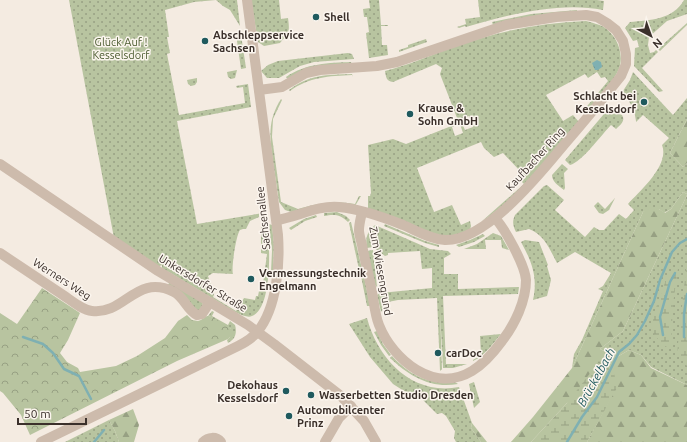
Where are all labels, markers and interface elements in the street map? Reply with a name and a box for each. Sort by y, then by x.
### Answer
place label: Shell [324,11,350,23]
marker: Shell [311,12,321,22]
north arrow [631,16,671,56]
place label: Abschleppservice Sachsen [213,29,304,54]
park label: Glück Auf ! Kesselsdorf [92,36,150,61]
marker: Abschleppservice Sachsen [200,36,210,46]
text: N [651,36,665,51]
place label: Schlacht bei Kesselsdorf [573,90,636,115]
marker: Schlacht bei Kesselsdorf [639,97,649,107]
place label: Krause & Sohn GmbH [418,102,478,127]
marker: Krause & Sohn GmbH [405,109,415,119]
street label: Kaufbacher Ring [503,125,567,193]
street label: Sachsenallee [254,186,272,250]
street label: Zum Wiesengrund [367,226,395,316]
street label: Unkersdorfer Straße [157,252,249,314]
street label: Werners Weg [31,256,93,302]
place label: Vermessungstechnik Engelmann [259,267,367,292]
marker: Vermessungstechnik Engelmann [246,274,256,284]
water label: Brückelbach [575,346,617,408]
place label: carDoc [446,347,482,359]
marker: carDoc [433,348,443,358]
place label: Dekohaus Kesselsdorf [217,379,278,404]
marker: Dekohaus Kesselsdorf [281,386,291,396]
place label: Wasserbetten Studio Dresden [319,389,474,401]
marker: Wasserbetten Studio Dresden [306,390,316,400]
scale bar [18,400,86,426]
place label: Automobilcenter Prinz [297,404,385,429]
text: 50 m [24,407,51,420]
marker: Automobilcenter Prinz [284,411,294,421]

